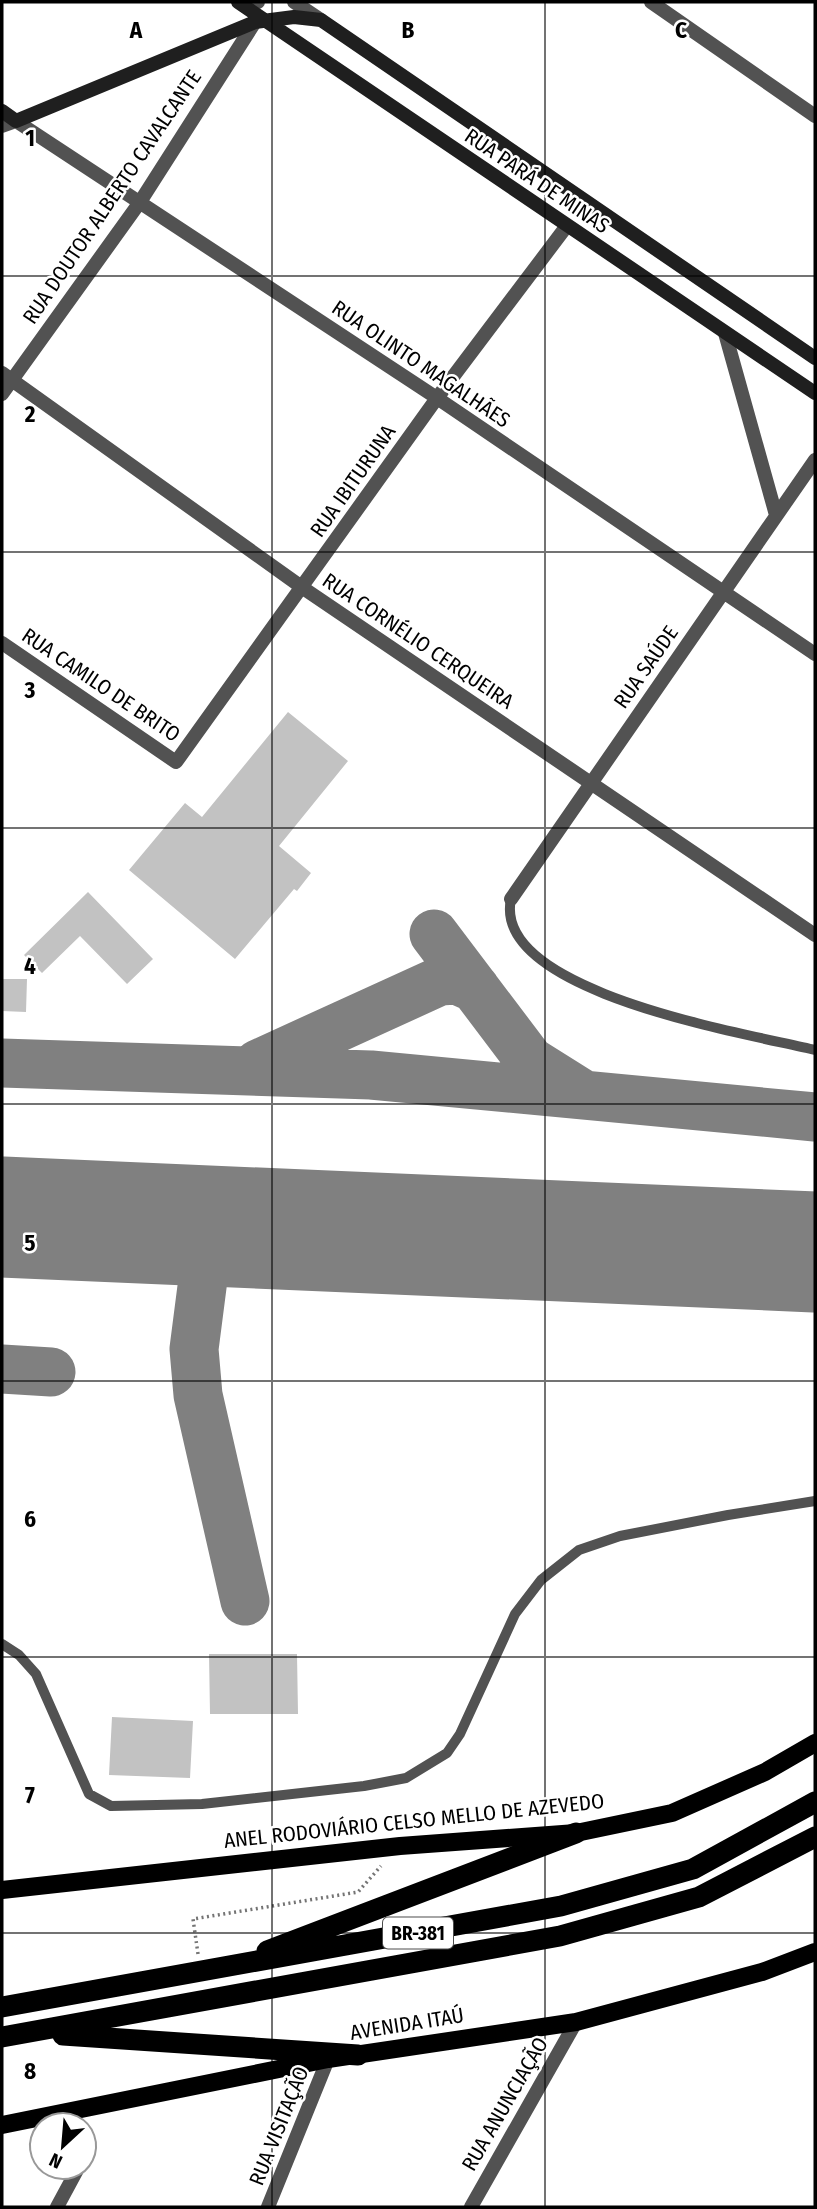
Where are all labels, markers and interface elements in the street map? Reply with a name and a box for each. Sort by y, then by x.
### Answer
text: A [129,16,143,44]
text: B [402,16,415,44]
text: C [675,16,687,44]
street label: RUA DOUTOR ALBERTO CAVALCANTE [17,65,207,329]
street label: RUA PARÁ DE MINAS [460,123,614,239]
text: 1 [25,124,35,152]
street label: RUA OLINTO MAGALHÃES [327,295,515,433]
text: 2 [24,400,36,428]
street label: RUA IBITURUNA [305,420,401,542]
street label: RUA CORNÉLIO CERQUEIRA [317,567,519,715]
street label: RUA SAÚDE [608,621,684,713]
street label: RUA CAMILO DE BRITO [17,622,185,748]
text: 3 [24,676,36,704]
text: 4 [24,952,36,980]
text: 5 [24,1229,36,1257]
text: 6 [24,1505,36,1533]
text: 7 [25,1781,35,1809]
street label: ANEL RODOVIÁRIO CELSO MELLO DE AZEVEDO [223,1788,605,1854]
road number: BR-381 [383,1918,453,1949]
street label: AVENIDA ITAÚ [348,2002,466,2046]
street label: RUA ANUNCIAÇÃO [456,2033,554,2175]
text: 8 [24,2057,36,2085]
street label: RUA VISITAÇÃO [243,2063,315,2189]
north arrow [28,2111,98,2181]
text: N [46,2148,66,2174]

